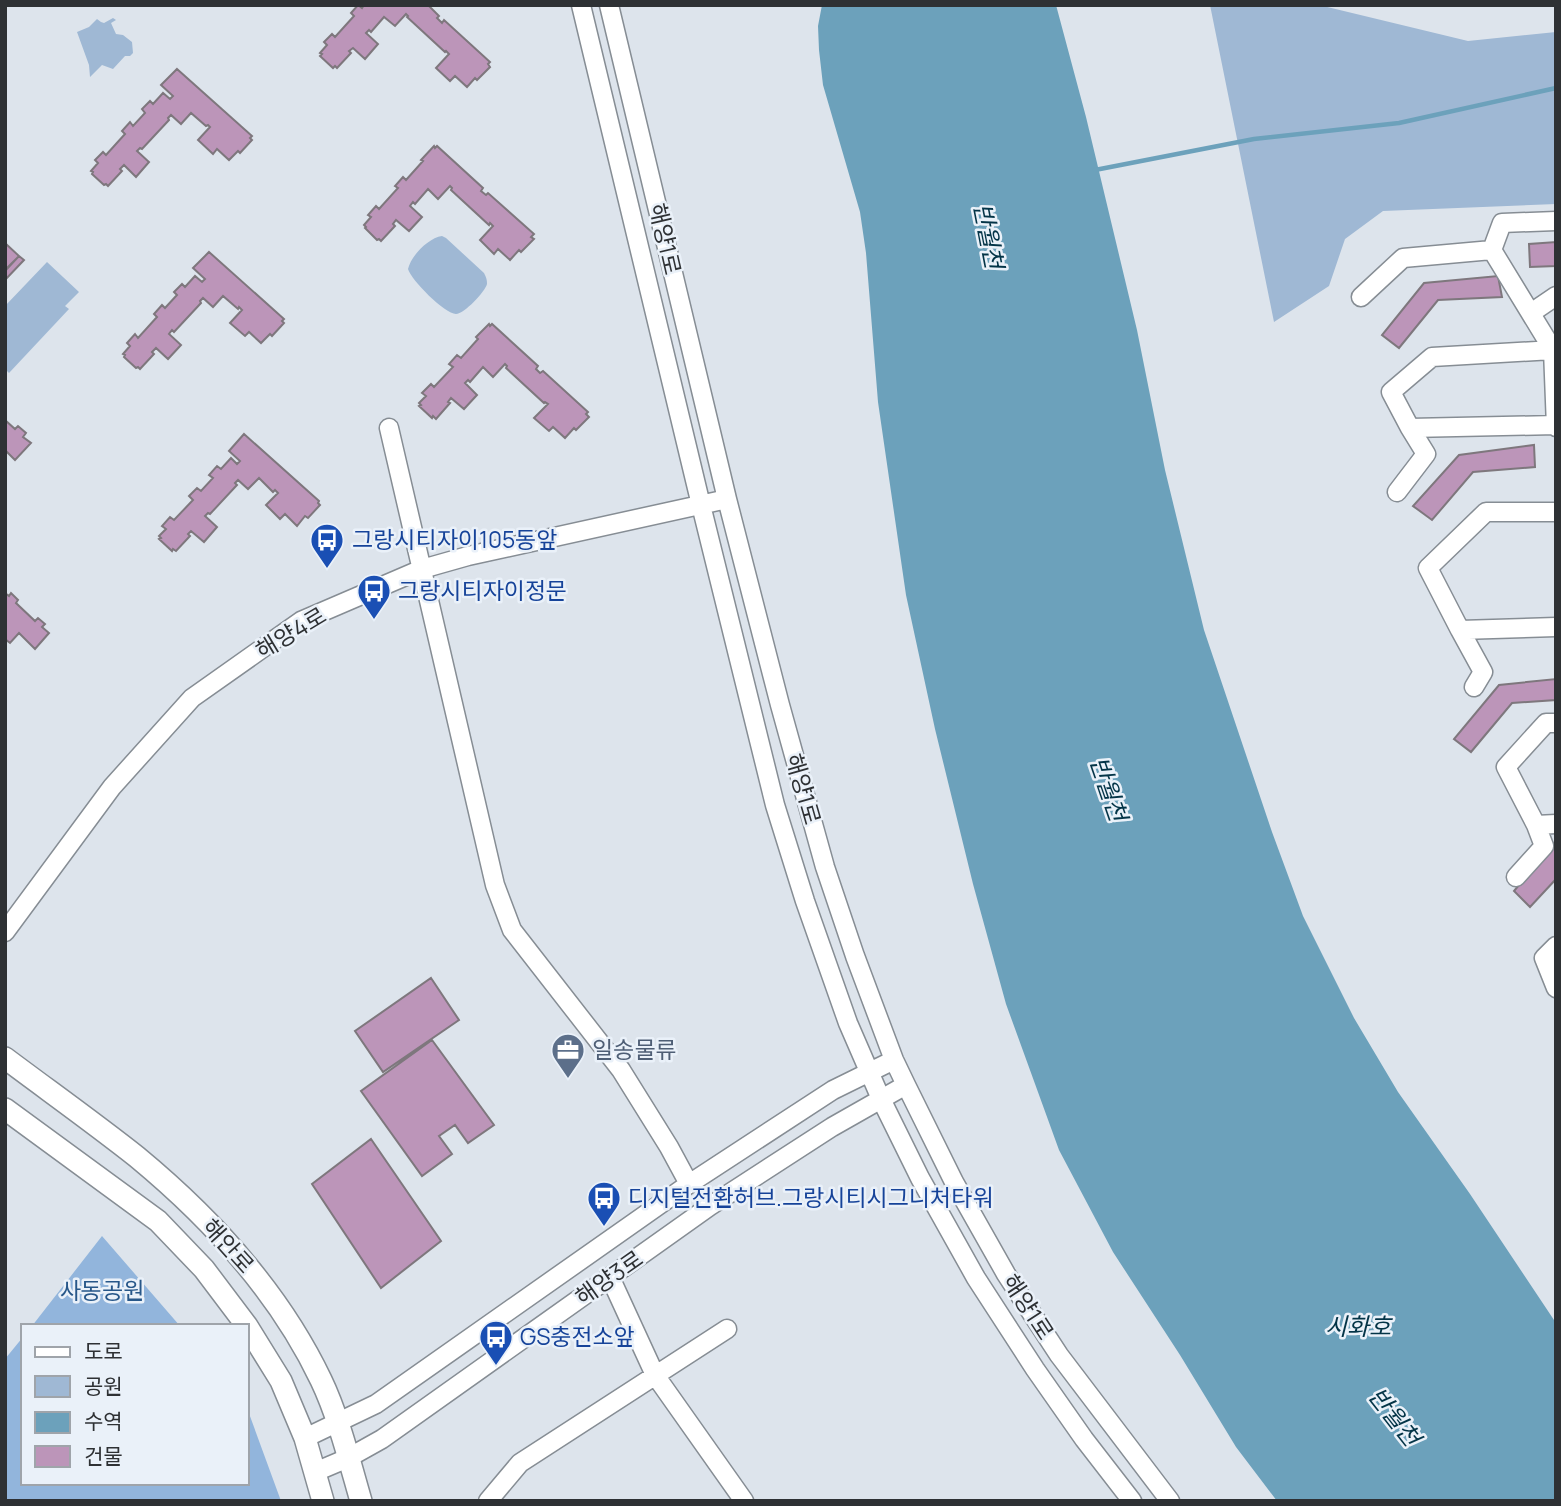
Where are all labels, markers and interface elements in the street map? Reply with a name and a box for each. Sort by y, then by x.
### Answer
street label: 해양1로 [642,200,690,278]
water label: 반월천 [967,200,1013,274]
bus stop icon: 그랑시티자이105동앞 [308,521,346,570]
place label: 그랑시티자이105동앞 [352,523,558,555]
bus stop icon: 그랑시티자이정문 [355,572,393,621]
place label: 그랑시티자이정문 [398,574,567,606]
street label: 해양4로 [249,599,332,666]
street label: 해양1로 [779,749,829,828]
water label: 반월천 [1083,752,1137,828]
office icon: 일송물류 [549,1031,587,1080]
place label: 일송물류 [592,1033,677,1065]
bus stop icon: 디지털전환허브.그랑시티시그니처타워 [585,1179,623,1228]
place label: 디지털전환허브.그랑시티시그니처타워 [628,1181,994,1213]
street label: 해안로 [196,1211,262,1280]
street label: 해양3로 [568,1242,649,1312]
street label: 해양1로 [996,1267,1062,1346]
park label: 사동공원 [60,1274,144,1306]
water label: 시화호 [1325,1309,1393,1342]
bus stop icon: GS충전소앞 [477,1318,515,1367]
place label: GS충전소앞 [520,1320,635,1352]
legend [21,1324,248,1485]
text: 도로 [84,1337,123,1365]
text: 공원 [84,1372,123,1400]
water label: 반월천 [1362,1380,1430,1455]
text: 수역 [84,1407,123,1435]
text: 건물 [84,1442,123,1470]

